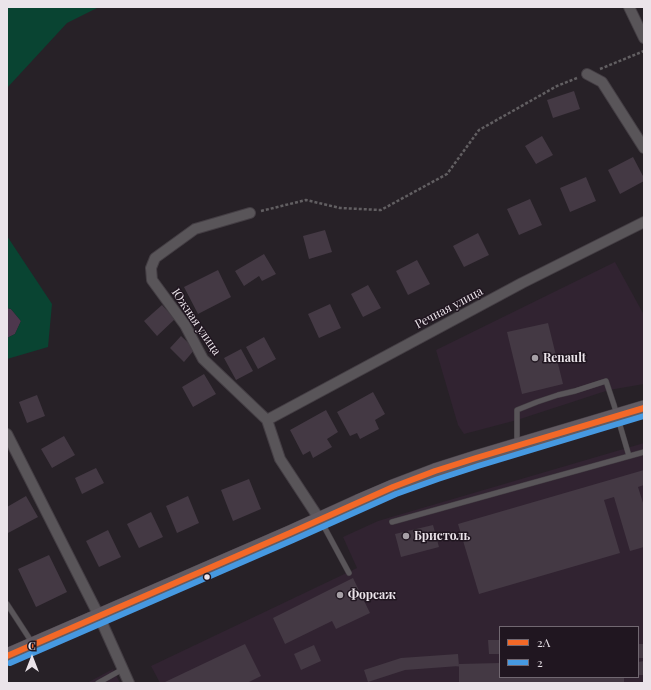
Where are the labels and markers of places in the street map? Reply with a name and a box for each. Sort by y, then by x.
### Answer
place label: Renault [543,351,586,365]
marker: Renault [530,353,540,363]
place label: Бристоль [414,529,470,543]
marker: Бристоль [401,531,411,541]
unlabelled marker [202,572,212,582]
place label: Форсаж [348,588,396,602]
marker: Форсаж [335,590,345,600]

